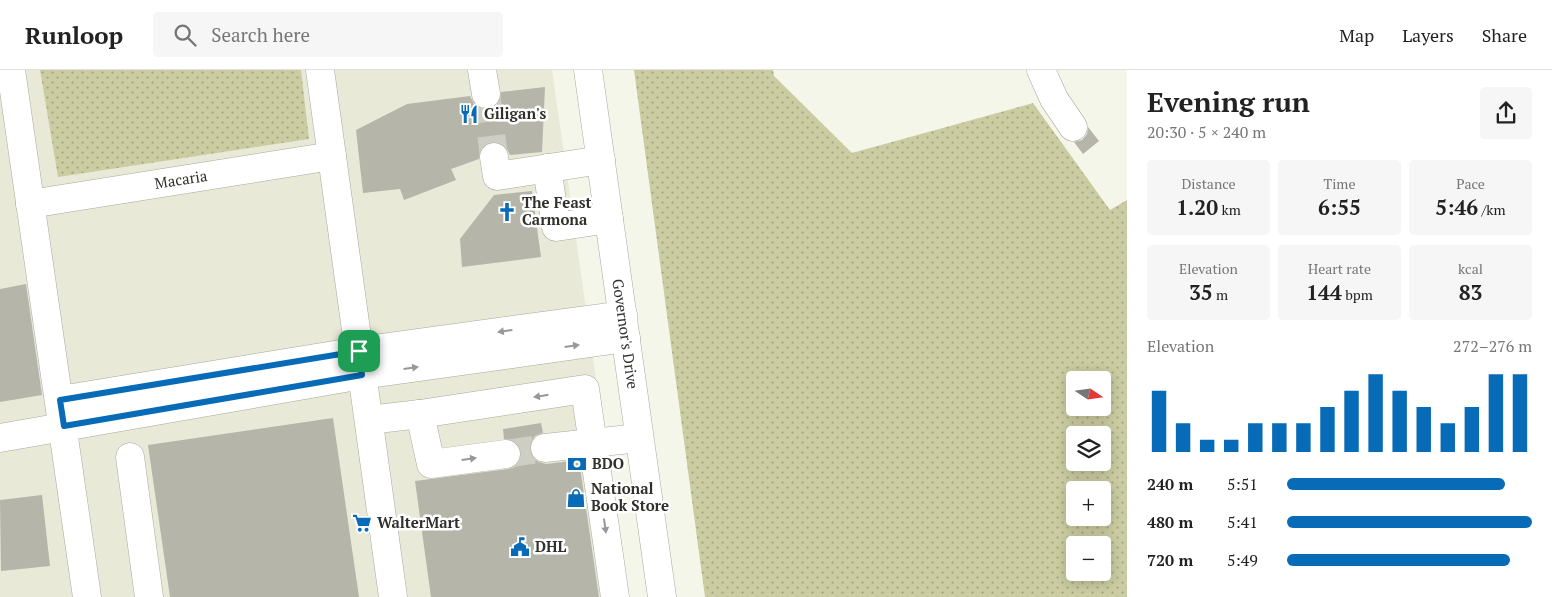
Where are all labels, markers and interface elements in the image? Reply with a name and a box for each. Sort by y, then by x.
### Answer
search box [153,12,503,57]
text: Runloop [25,19,123,51]
icon: search [171,21,199,49]
text: Search here [211,22,310,47]
text: Map [1339,23,1374,47]
text: Layers [1402,23,1454,47]
text: Share [1482,23,1527,47]
text: Evening run [1147,83,1310,120]
button: share [1480,87,1532,139]
restaurant icon: Giligan's [458,103,480,125]
place label: Giligan's [484,103,546,123]
text: 20:30 · 5 × 240 m [1147,121,1266,143]
street label: Macaria [153,165,209,193]
text: Distance [1181,174,1236,193]
text: Time [1323,174,1356,193]
text: Pace [1456,174,1485,193]
place label: The Feast Carmona [522,192,592,229]
text: 1.20 [1176,193,1218,221]
text: 6:55 [1318,193,1361,221]
text: 5:46 [1435,193,1478,221]
text: km [1218,200,1241,219]
text: /km [1478,200,1506,219]
church icon: The Feast Carmona [496,201,518,223]
text: Elevation [1179,259,1238,278]
text: Heart rate [1308,259,1371,278]
text: kcal [1458,259,1483,278]
street label: Governor's Drive [608,278,644,390]
text: 35 [1189,278,1213,306]
text: 144 [1306,278,1342,306]
text: 83 [1459,278,1482,306]
text: m [1213,285,1228,304]
text: bpm [1342,285,1373,304]
one-way arrow [497,327,513,335]
pin [338,330,380,372]
text: Elevation [1147,335,1214,357]
text: 272–276 m [1453,335,1532,357]
icon: arrive [345,337,373,365]
one-way arrow [564,341,580,349]
one-way arrow [403,364,419,372]
north arrow [1066,371,1111,416]
map controls [1066,371,1111,581]
one-way arrow [532,392,548,400]
button: layers [1066,426,1111,471]
bank icon: BDO [566,453,588,475]
place label: BDO [592,453,624,473]
one-way arrow [461,455,477,463]
text: 240 m [1147,473,1193,495]
text: 5:51 [1227,473,1258,495]
place label: National Book Store [591,478,669,515]
button: + [1066,481,1111,526]
shop icon: National Book Store [565,487,587,509]
text: 480 m [1147,511,1193,533]
text: 5:41 [1227,511,1258,533]
supermarket icon: WalterMart [351,512,373,534]
place label: WalterMart [377,512,460,532]
one-way arrow [601,518,609,534]
public building icon: DHL [509,536,531,558]
place label: DHL [535,536,567,556]
button: − [1066,536,1111,581]
text: 720 m [1147,549,1193,571]
text: 5:49 [1227,549,1258,571]

